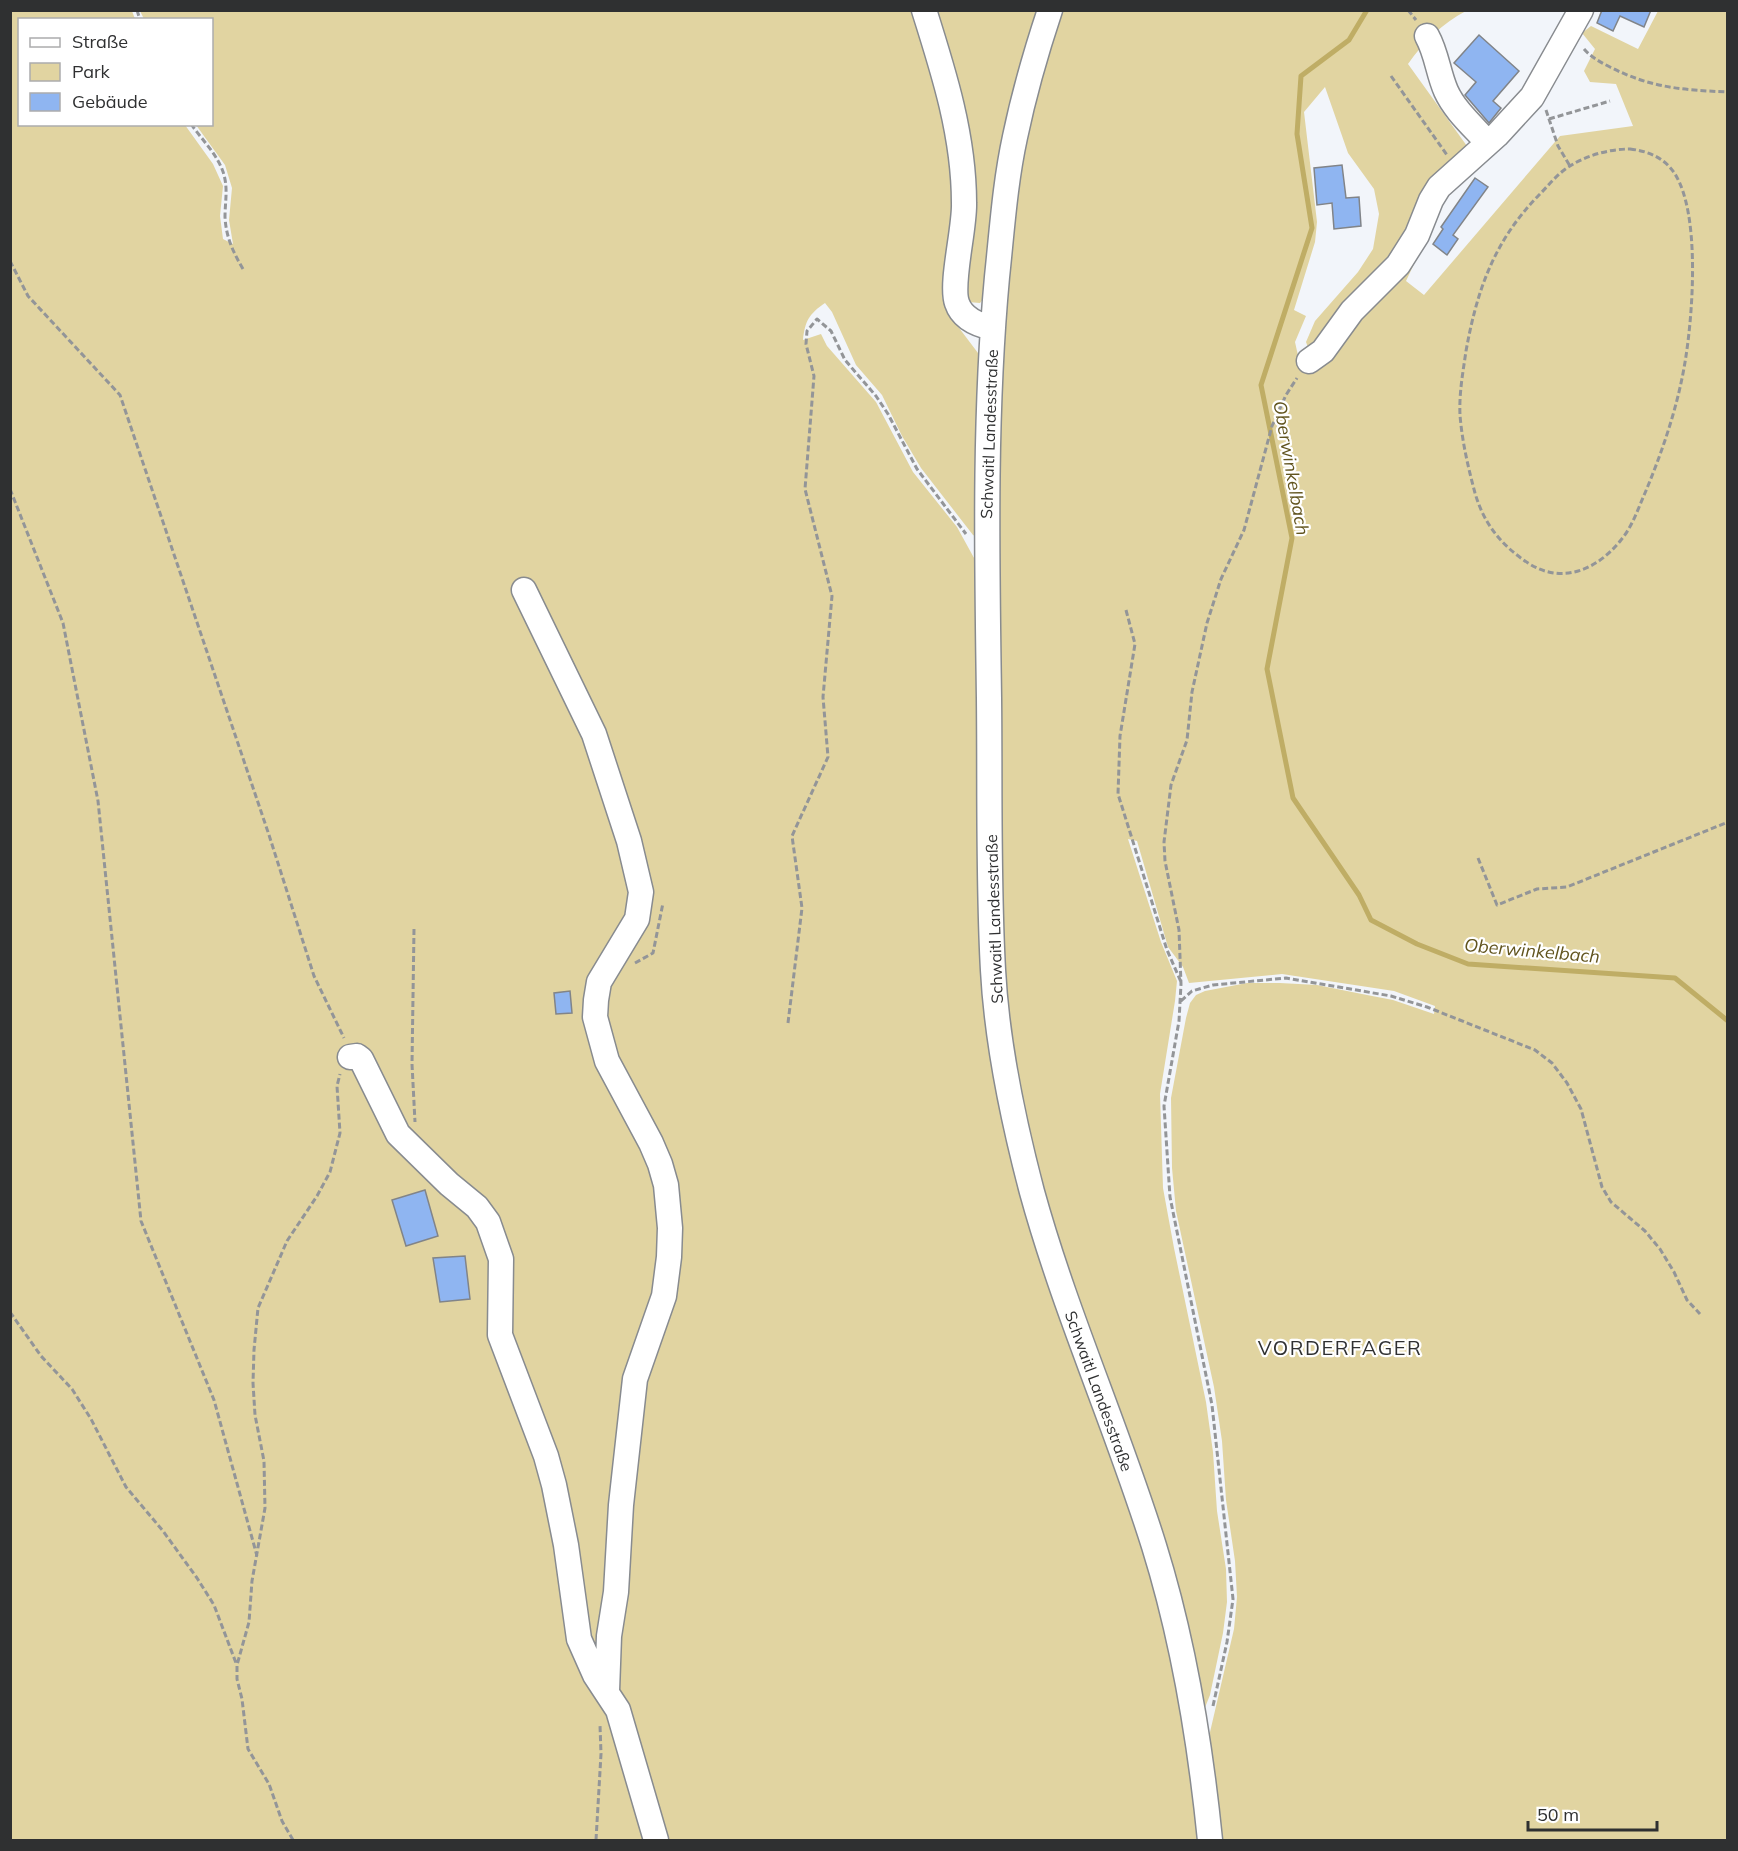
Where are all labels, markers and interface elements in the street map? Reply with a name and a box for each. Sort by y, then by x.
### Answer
legend [18,18,213,126]
text: Straße [72,30,128,53]
text: Park [72,60,111,83]
text: Gebäude [72,90,148,113]
street label: Schwaitl Landesstraße [976,349,1002,519]
water label: Oberwinkelbach [1268,399,1315,537]
street label: Schwaitl Landesstraße [981,834,1007,1004]
water label: Oberwinkelbach [1463,933,1601,968]
street label: Schwaitl Landesstraße [1061,1308,1137,1474]
district label: VORDERFAGER [1258,1335,1422,1360]
scale bar [1528,1794,1657,1832]
text: 50 m [1537,1803,1579,1826]

